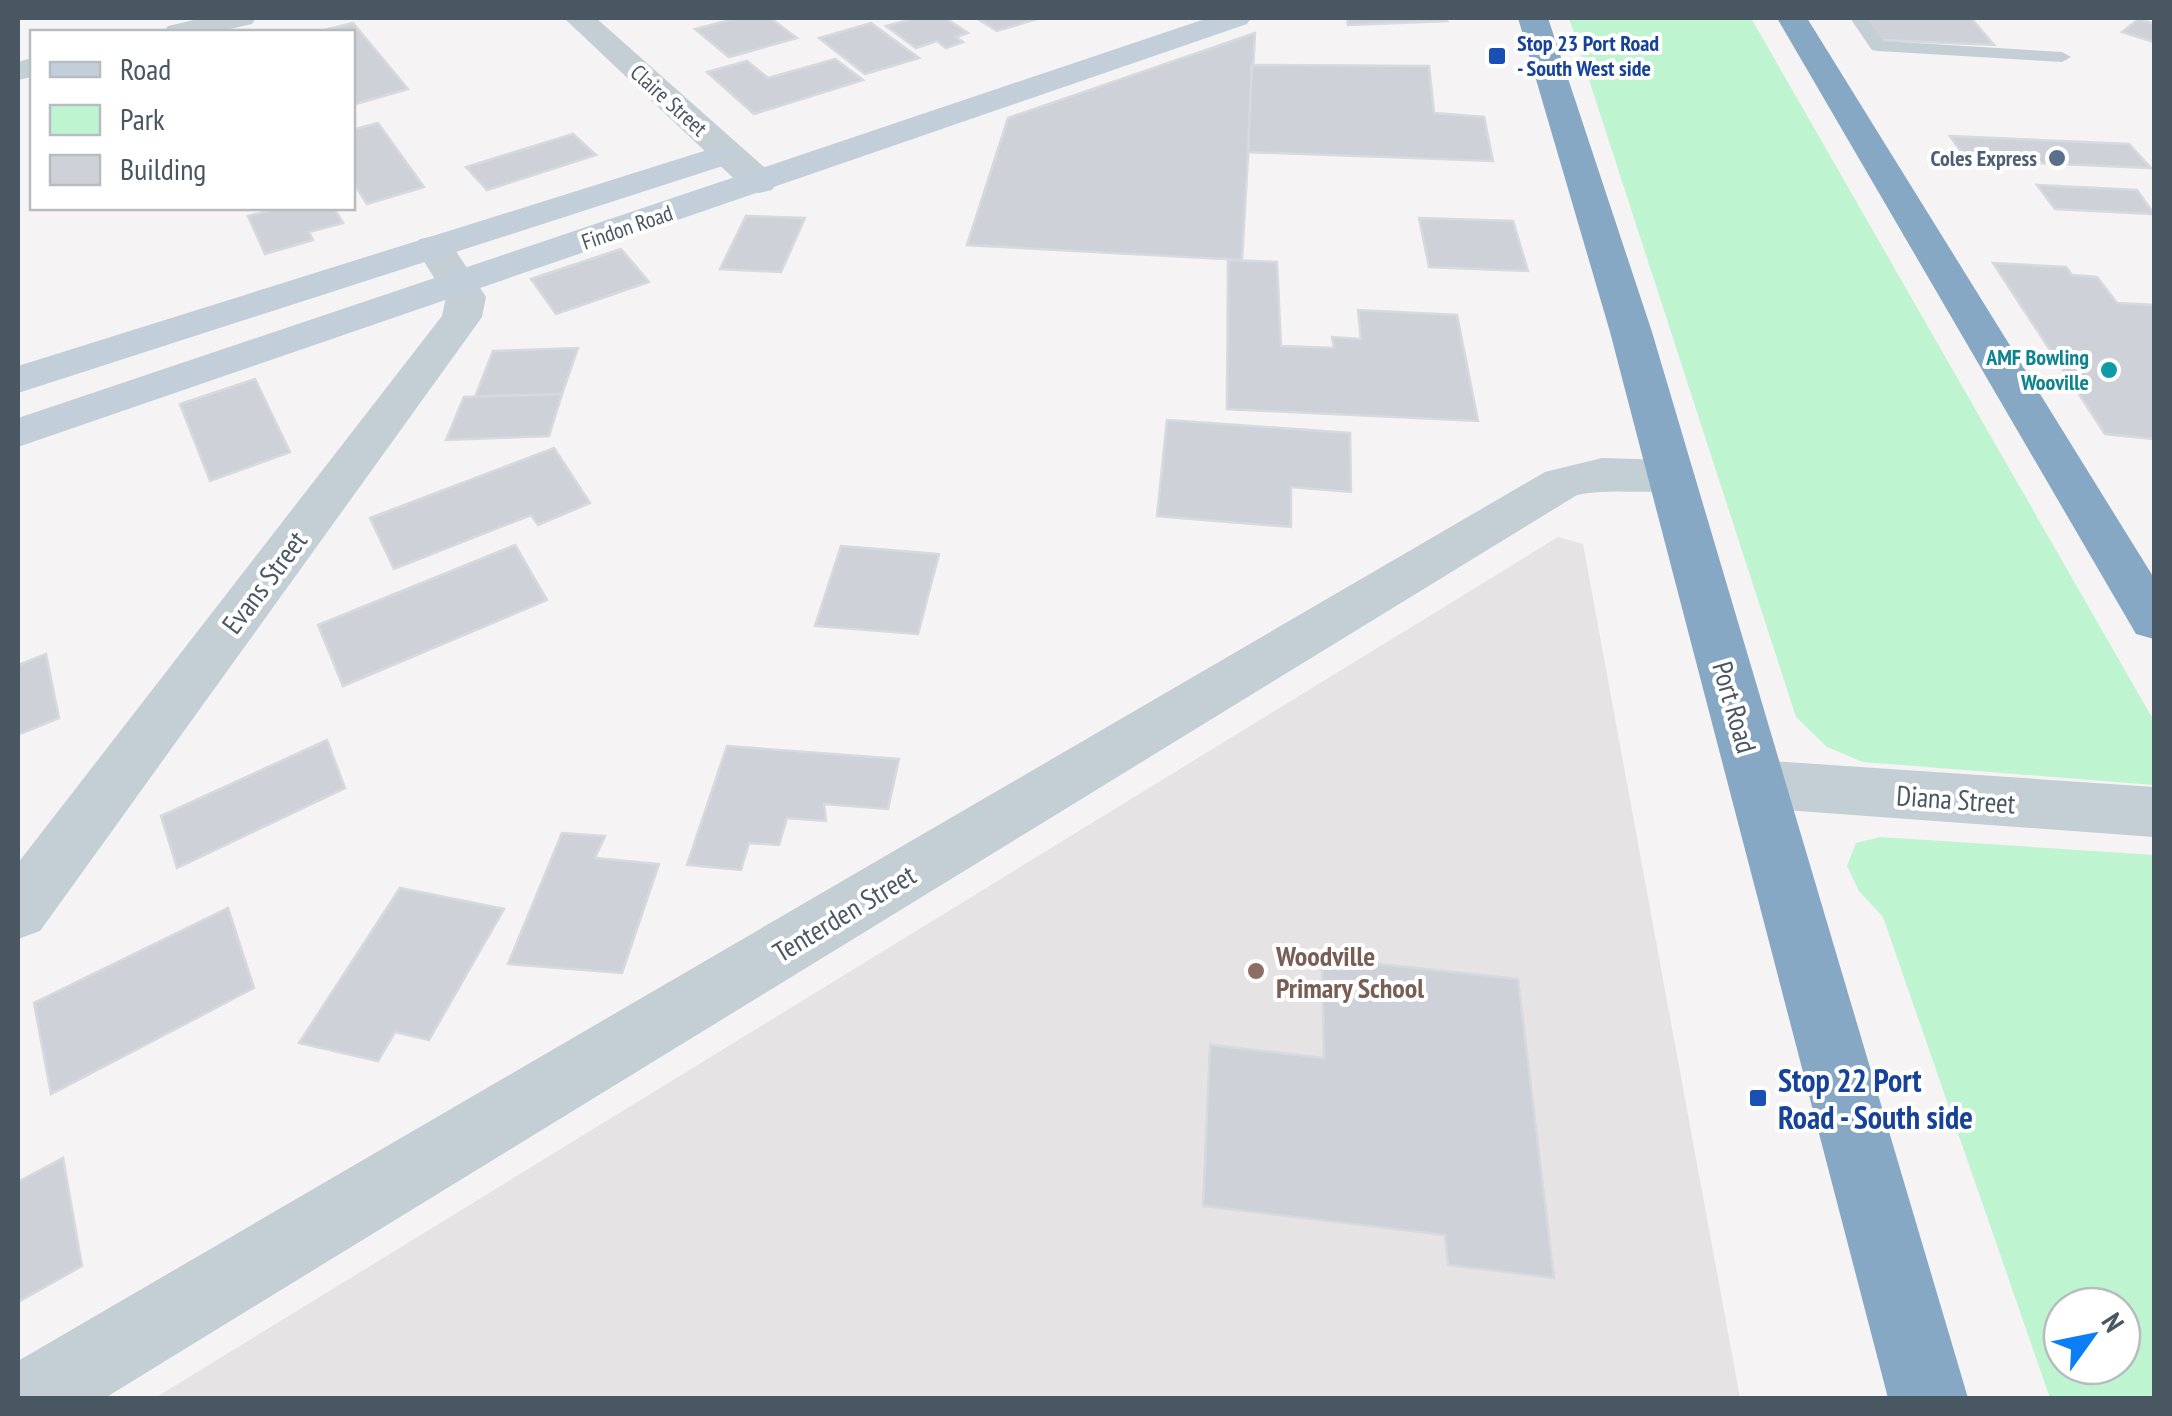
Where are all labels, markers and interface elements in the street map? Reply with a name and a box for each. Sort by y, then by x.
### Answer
place label: Stop 23 Port Road - South West side [1517,29,1659,82]
legend [30,30,355,210]
marker: Stop 23 Port Road - South West side [1486,45,1508,67]
text: Road [120,49,171,88]
street label: Claire Street [625,58,713,142]
text: Park [120,99,165,138]
place label: Coles Express [1931,144,2037,172]
marker: Coles Express [2046,147,2068,169]
text: Building [120,149,206,188]
street label: Findon Road [578,198,676,256]
place label: AMF Bowling Wooville [1985,343,2089,396]
marker: AMF Bowling Wooville [2098,359,2120,381]
street label: Evans Street [213,523,315,641]
street label: Port Road [1704,657,1766,757]
street label: Diana Street [1895,776,2017,822]
street label: Tenterden Street [766,856,922,970]
place label: Woodville Primary School [1275,937,1424,1006]
marker: Woodville Primary School [1245,960,1267,982]
place label: Stop 22 Port Road - South side [1778,1059,1973,1138]
marker: Stop 22 Port Road - South side [1747,1087,1769,1109]
north arrow [2042,1286,2142,1386]
text: N [2094,1306,2133,1339]

